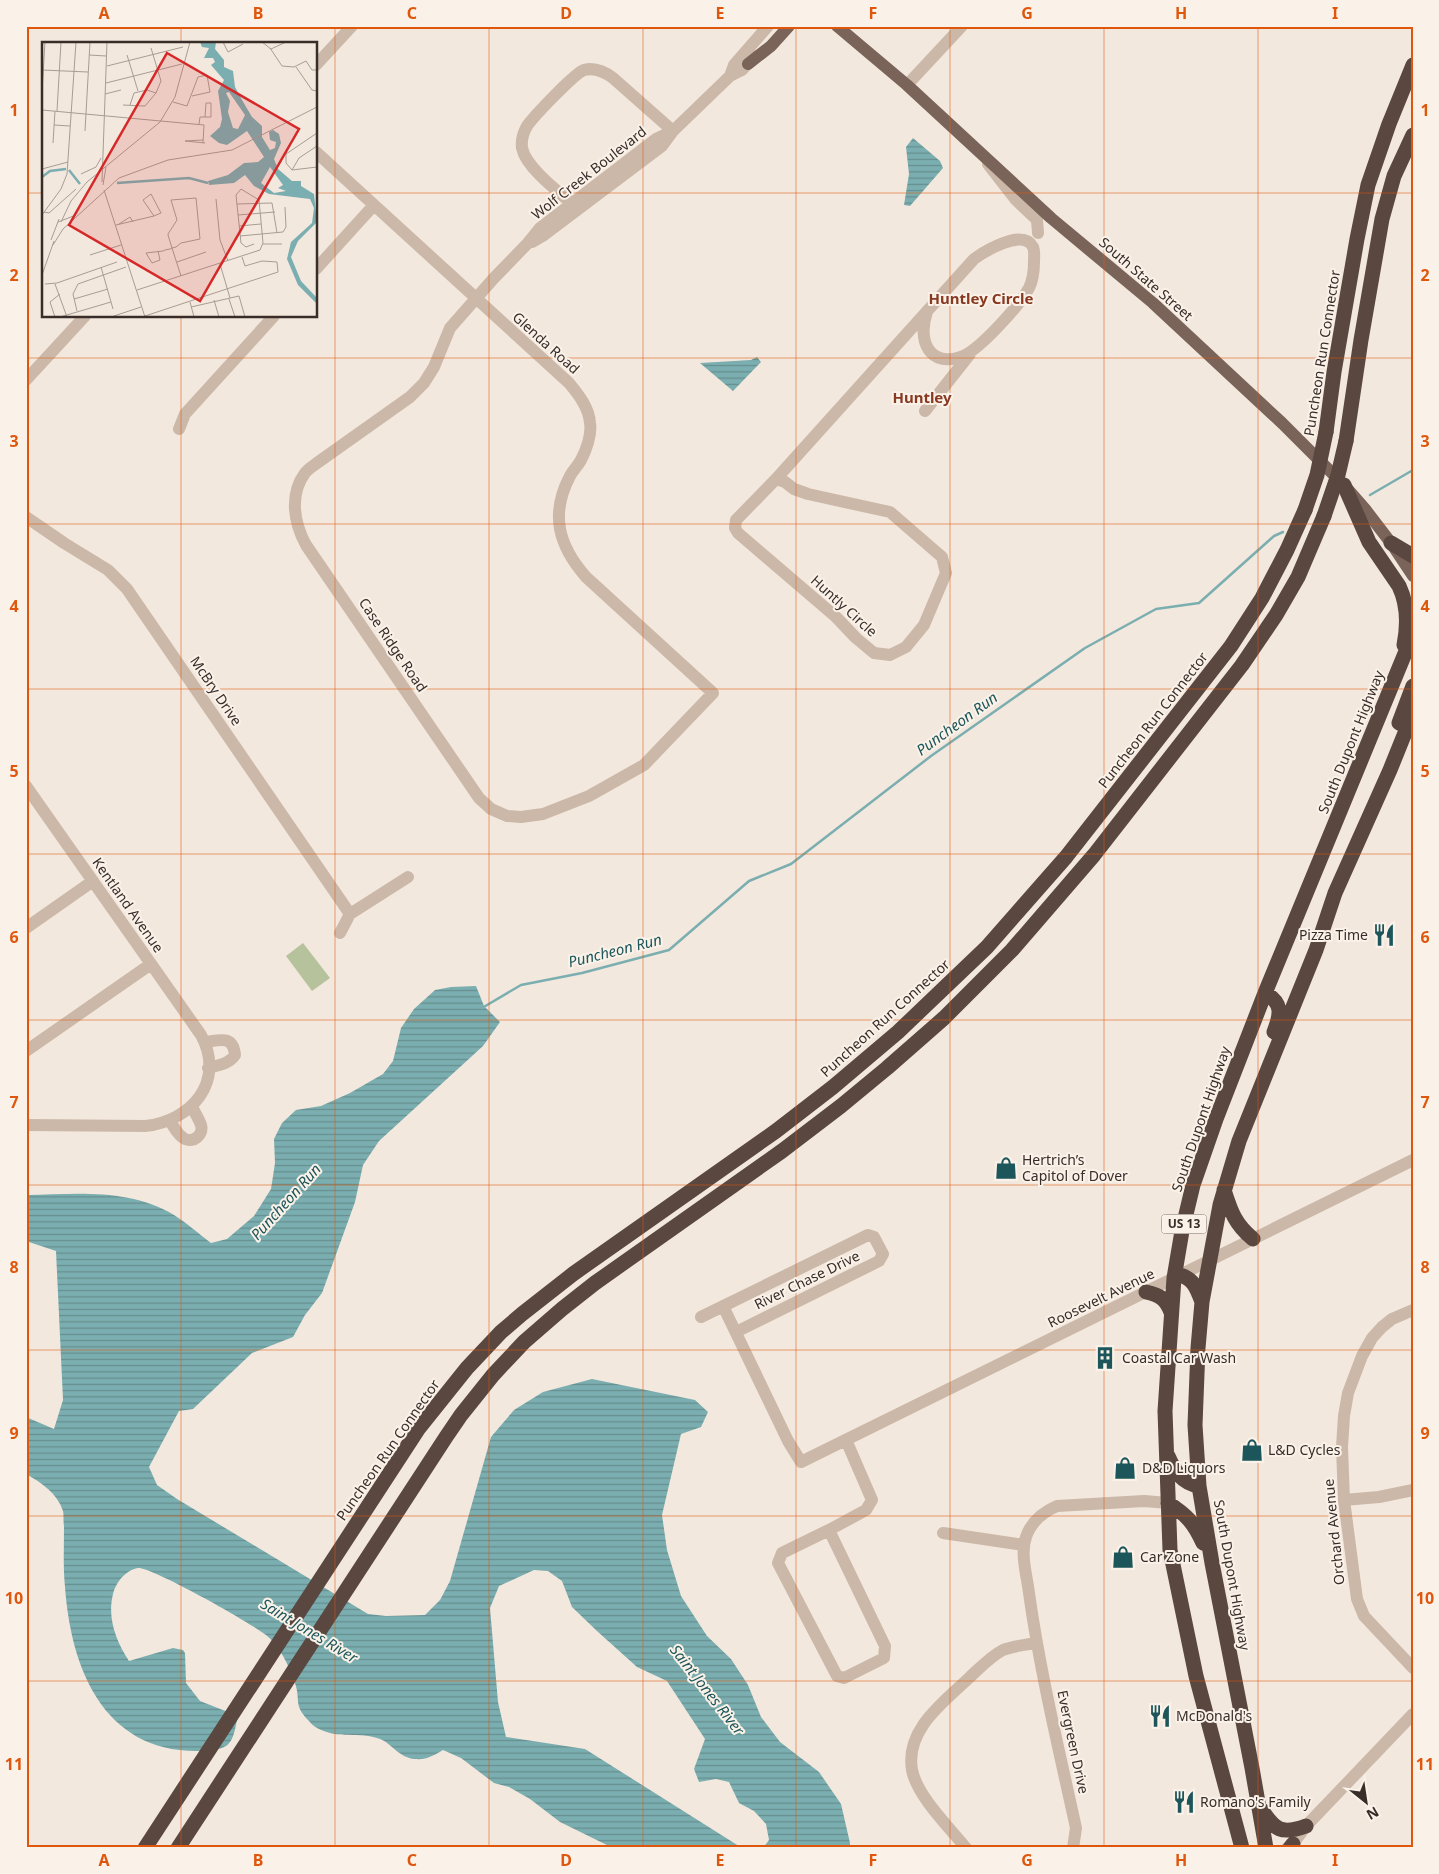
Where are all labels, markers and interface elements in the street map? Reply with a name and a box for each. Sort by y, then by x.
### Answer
text: A [98,2,110,24]
text: B [253,2,263,24]
text: C [407,2,417,24]
text: D [560,2,572,24]
text: E [716,2,725,24]
text: F [869,2,877,24]
text: G [1021,2,1033,24]
text: H [1175,2,1187,24]
text: I [1332,2,1338,24]
inset map [42,42,318,318]
text: 1 [9,99,19,121]
text: 1 [1420,99,1430,121]
street label: Wolf Creek Boulevard [527,122,650,224]
street label: South State Street [1095,233,1197,325]
text: 2 [9,264,19,286]
text: 2 [1420,264,1430,286]
street label: Puncheon Run Connector [1299,268,1344,437]
district label: Huntley Circle [929,288,1033,308]
street label: Glenda Road [509,307,584,378]
district label: Huntley [892,387,952,407]
text: 3 [9,430,19,452]
text: 3 [1420,430,1430,452]
street label: Huntly Circle [807,571,882,641]
street label: Case Ridge Road [355,594,432,695]
text: 4 [9,595,19,617]
text: 4 [1420,595,1430,617]
street label: Puncheon Run Connector [1093,647,1212,792]
street label: McBry Drive [186,652,247,729]
street label: South Dupont Highway [1313,667,1388,816]
water label: Puncheon Run [912,687,1001,759]
text: 5 [9,760,19,782]
text: 5 [1420,760,1430,782]
street label: Kentland Avenue [89,853,168,956]
restaurant icon: Pizza Time [1371,922,1397,948]
place label: Pizza Time [1299,925,1368,944]
text: 6 [9,926,19,948]
text: 6 [1420,926,1430,948]
water label: Puncheon Run [566,929,664,971]
street label: Puncheon Run Connector [816,954,954,1081]
street label: South Dupont Highway [1167,1043,1235,1194]
text: 7 [9,1091,19,1113]
text: 7 [1420,1091,1430,1113]
place label: Hertrich’s Capitol of Dover [1022,1150,1128,1185]
shop icon: Hertrich’s Capitol of Dover [993,1155,1019,1181]
water label: Puncheon Run [246,1159,325,1244]
road number: US 13 [1162,1214,1206,1234]
street label: River Chase Drive [751,1246,863,1313]
text: 8 [9,1256,19,1278]
text: 8 [1420,1256,1430,1278]
street label: Roosevelt Avenue [1044,1263,1157,1332]
building icon: Coastal Car Wash [1092,1345,1118,1371]
place label: Coastal Car Wash [1122,1348,1236,1367]
street label: Puncheon Run Connector [332,1375,444,1524]
text: 9 [9,1422,19,1444]
text: 9 [1420,1422,1430,1444]
shop icon: L&D Cycles [1239,1437,1265,1463]
place label: L&D Cycles [1268,1440,1341,1459]
shop icon: D&D Liquors [1112,1455,1138,1481]
place label: D&D Liquors [1142,1458,1226,1477]
street label: Orchard Avenue [1318,1478,1349,1586]
street label: South Dupont Highway [1210,1498,1255,1653]
shop icon: Car Zone [1110,1544,1136,1570]
place label: Car Zone [1140,1547,1199,1566]
text: 10 [5,1587,23,1609]
text: 10 [1416,1587,1434,1609]
water label: Saint Jones River [257,1593,362,1667]
water label: Saint Jones River [666,1640,750,1740]
street label: Evergreen Drive [1053,1688,1094,1795]
restaurant icon: McDonald's [1147,1703,1173,1729]
place label: McDonald's [1176,1706,1253,1725]
text: 11 [5,1753,23,1775]
text: 11 [1416,1753,1434,1775]
north arrow [1342,1776,1392,1826]
restaurant icon: Romano's Family [1171,1789,1197,1815]
place label: Romano's Family [1200,1792,1312,1811]
text: N [1363,1803,1382,1825]
text: A [98,1849,110,1871]
text: B [253,1849,263,1871]
text: C [407,1849,417,1871]
text: D [560,1849,572,1871]
text: E [716,1849,725,1871]
text: F [869,1849,877,1871]
text: G [1021,1849,1033,1871]
text: H [1175,1849,1187,1871]
text: I [1332,1849,1338,1871]

